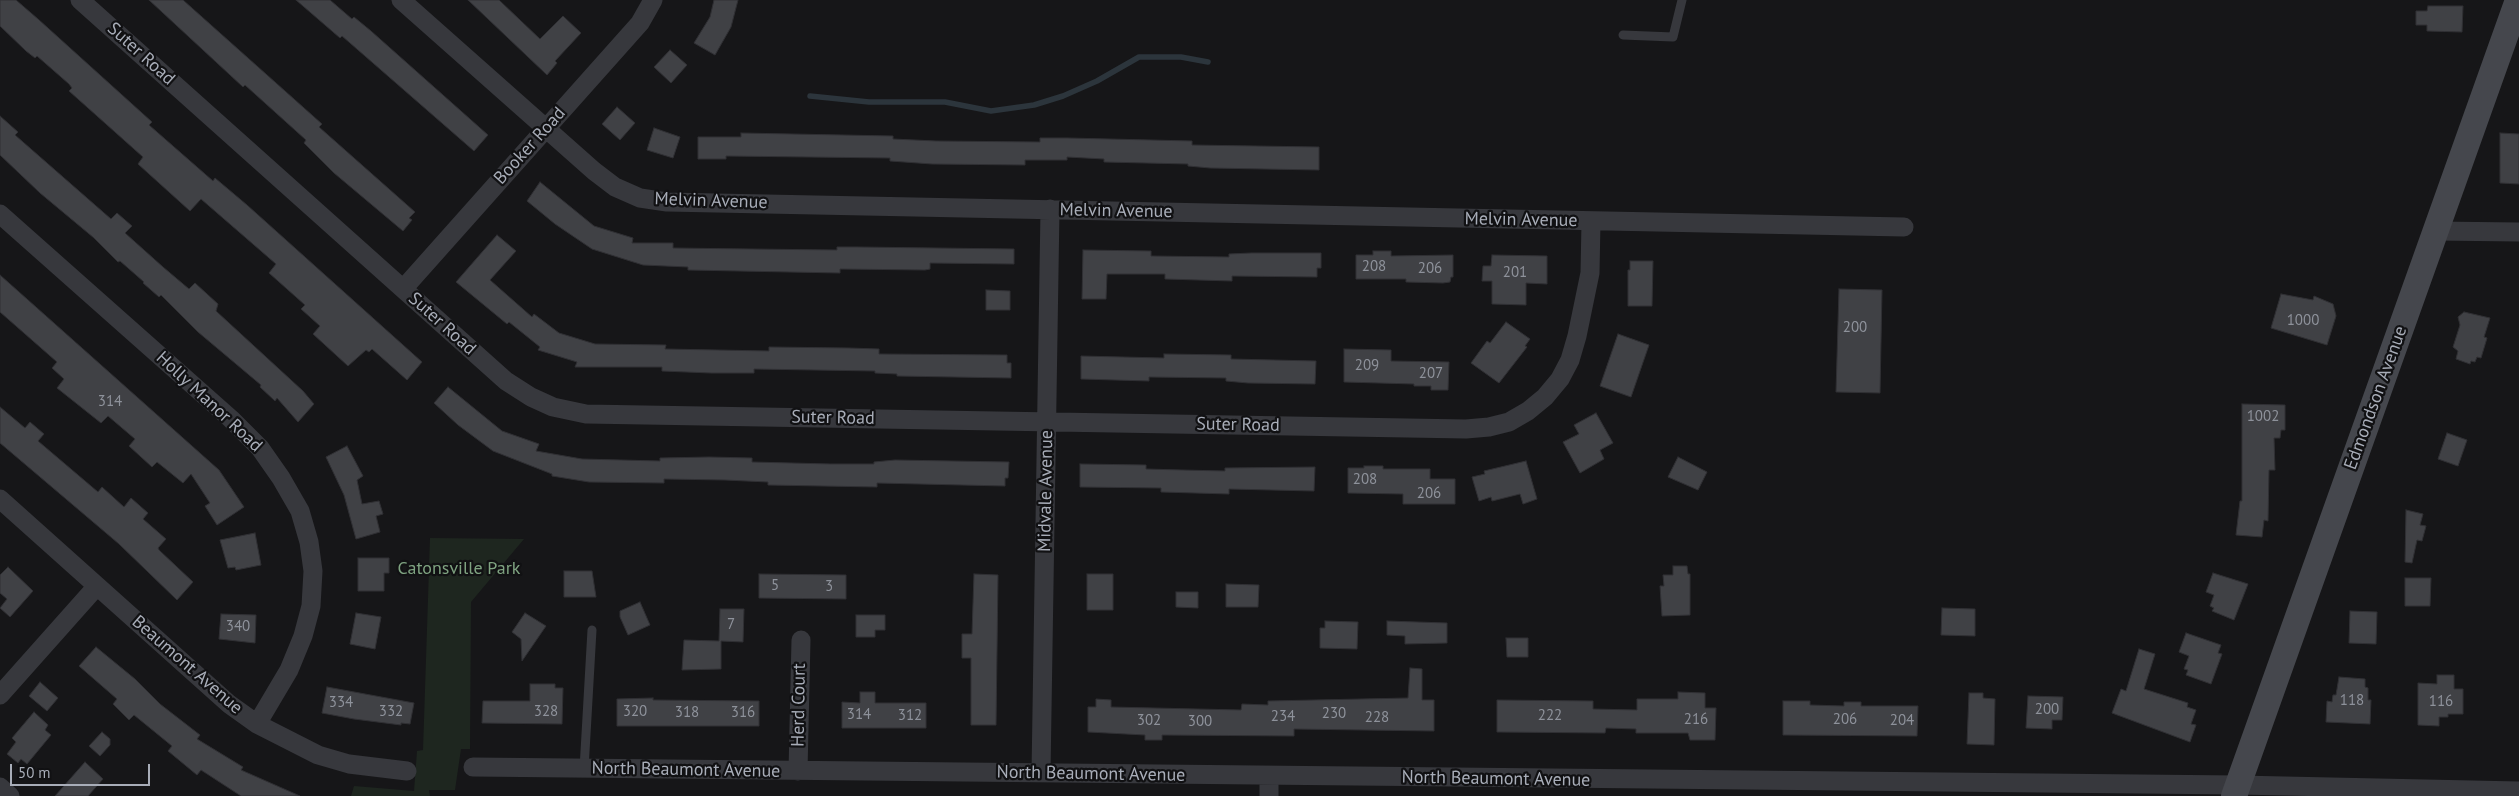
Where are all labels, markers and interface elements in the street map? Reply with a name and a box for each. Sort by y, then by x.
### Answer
street label: Suter Road [103,18,179,90]
street label: Booker Road [490,103,570,189]
street label: Melvin Avenue [654,188,768,214]
street label: Melvin Avenue [1059,199,1173,223]
street label: Melvin Avenue [1464,208,1578,232]
house number: 208 [1362,258,1386,276]
house number: 206 [1418,260,1442,278]
house number: 201 [1503,264,1527,282]
street label: Suter Road [404,288,480,360]
house number: 1000 [2287,312,2319,330]
house number: 200 [1843,319,1867,337]
street label: Edmondson Avenue [2340,323,2412,473]
street label: Holly Manor Road [151,347,267,457]
house number: 209 [1355,357,1379,375]
house number: 207 [1419,365,1443,383]
house number: 314 [98,393,122,411]
street label: Suter Road [791,406,875,430]
house number: 1002 [2247,408,2279,426]
street label: Suter Road [1196,413,1280,437]
street label: Midvale Avenue [1034,430,1058,552]
house number: 208 [1353,471,1377,489]
house number: 206 [1417,485,1441,503]
park label: Catonsville Park [398,558,520,580]
house number: 5 [771,577,779,595]
house number: 3 [825,578,833,596]
street label: Beaumont Avenue [127,611,247,719]
house number: 7 [727,616,735,634]
house number: 340 [226,618,250,636]
street label: Herd Court [787,663,811,747]
house number: 118 [2340,692,2364,710]
house number: 116 [2429,693,2453,711]
house number: 334 [329,694,353,712]
house number: 200 [2035,701,2059,719]
house number: 332 [379,703,403,721]
house number: 328 [534,703,558,721]
house number: 320 [623,703,647,721]
house number: 318 [675,704,699,722]
house number: 316 [731,704,755,722]
house number: 230 [1322,705,1346,723]
house number: 314 [847,706,871,724]
house number: 312 [898,707,922,725]
house number: 222 [1538,707,1562,725]
house number: 234 [1271,708,1295,726]
house number: 228 [1365,709,1389,727]
house number: 216 [1684,711,1708,729]
house number: 206 [1833,711,1857,729]
house number: 302 [1137,712,1161,730]
house number: 204 [1890,712,1914,730]
house number: 300 [1188,713,1212,731]
scale bar [12,754,152,786]
street label: North Beaumont Avenue [591,758,781,782]
street label: North Beaumont Avenue [996,762,1186,786]
text: 50 m [18,763,51,782]
street label: North Beaumont Avenue [1401,767,1591,791]

